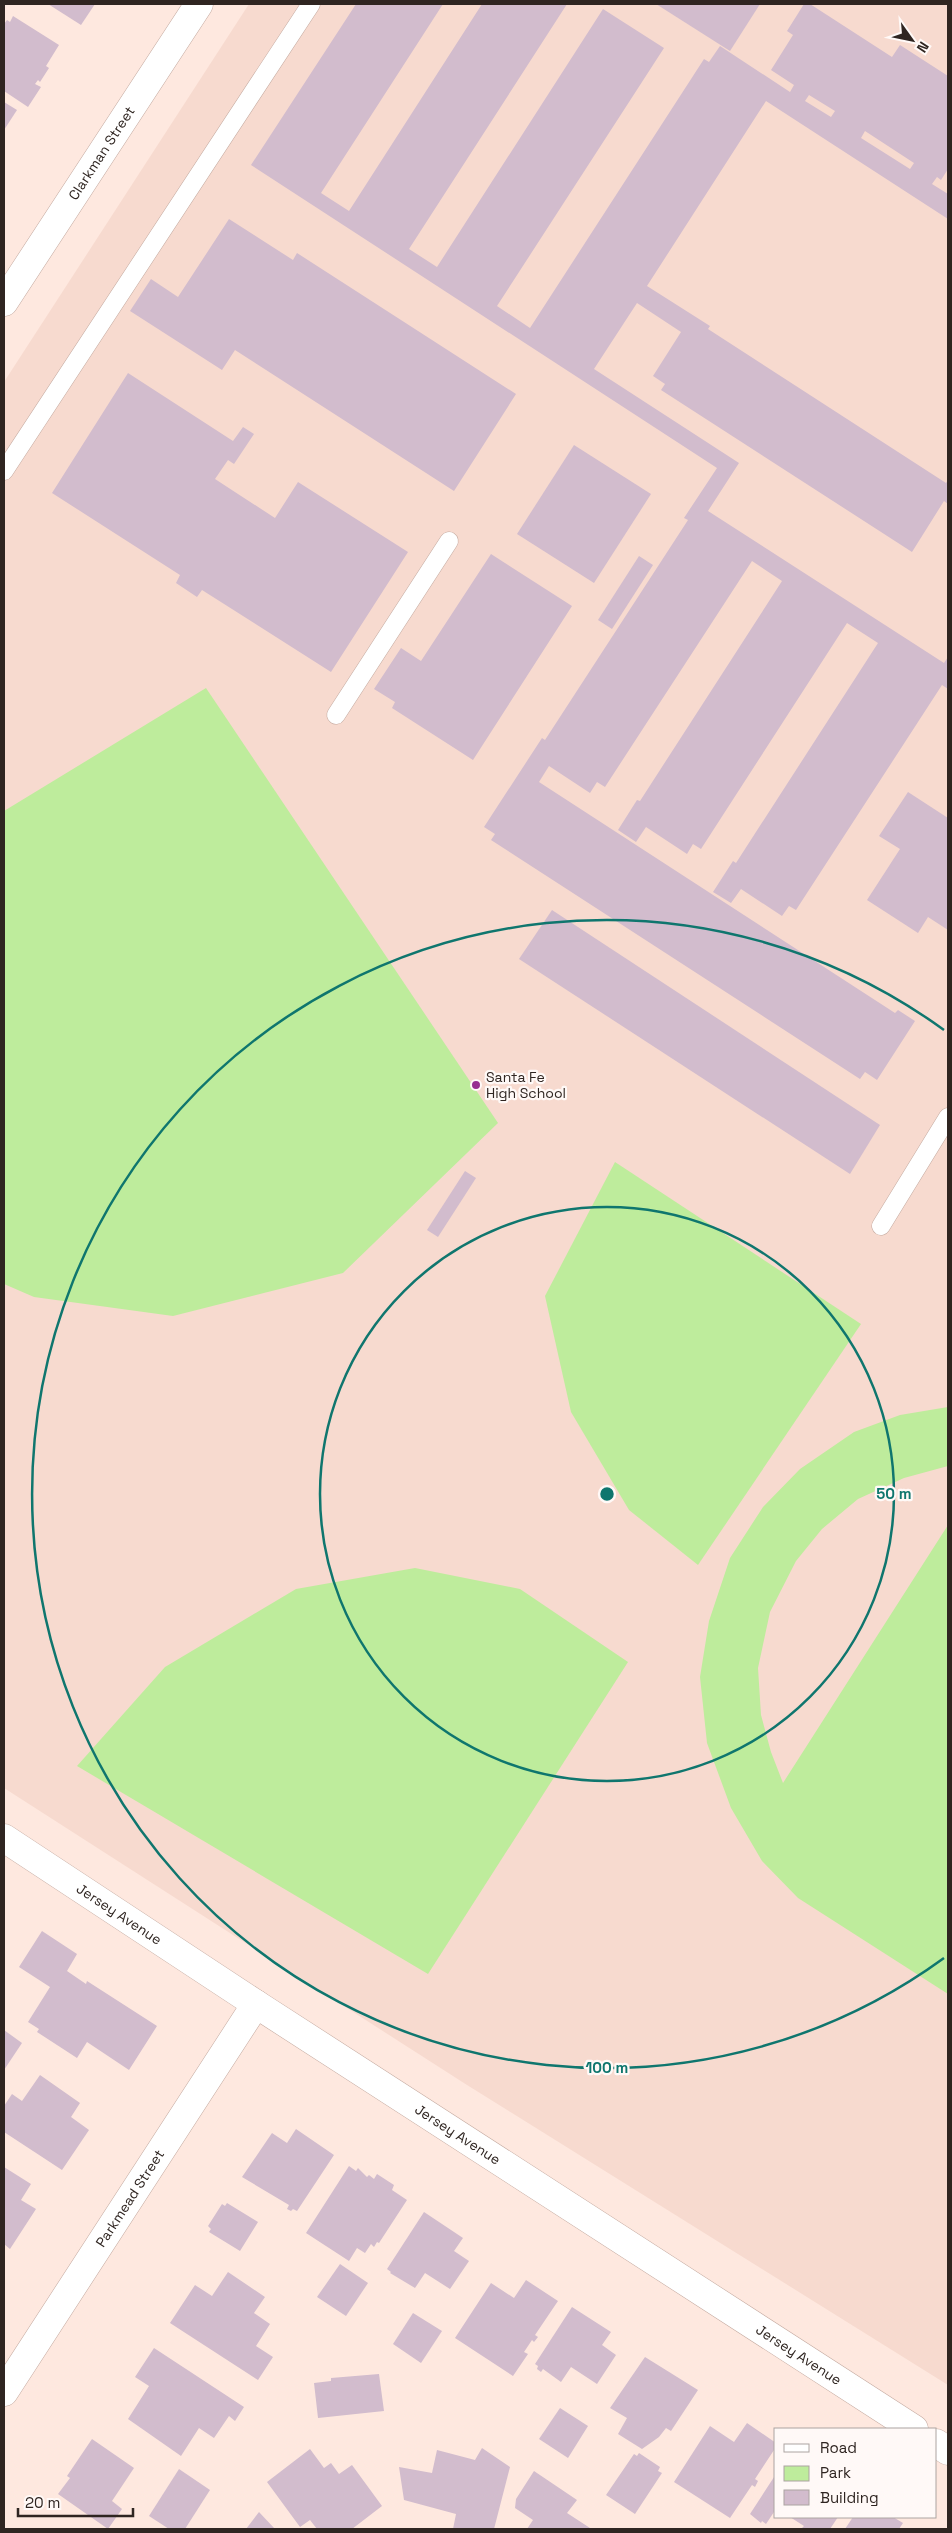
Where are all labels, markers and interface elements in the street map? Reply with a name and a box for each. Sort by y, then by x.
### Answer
north arrow [887,15,937,65]
text: N [913,38,933,56]
street label: Clarkman Street [64,103,139,203]
place label: Santa Fe High School [486,1068,566,1102]
marker: Santa Fe High School [470,1079,482,1091]
text: 50 m [876,1484,912,1503]
centre of rings [598,1485,616,1503]
street label: Jersey Avenue [73,1879,165,1949]
text: 100 m [586,2058,628,2077]
street label: Jersey Avenue [412,2100,504,2169]
street label: Parkmead Street [92,2146,168,2250]
street label: Jersey Avenue [753,2320,845,2389]
legend [774,2428,937,2518]
text: Road [820,2438,857,2457]
text: Park [820,2463,851,2482]
scale bar [18,2486,132,2518]
text: Building [820,2488,879,2507]
text: 20 m [25,2493,60,2512]

